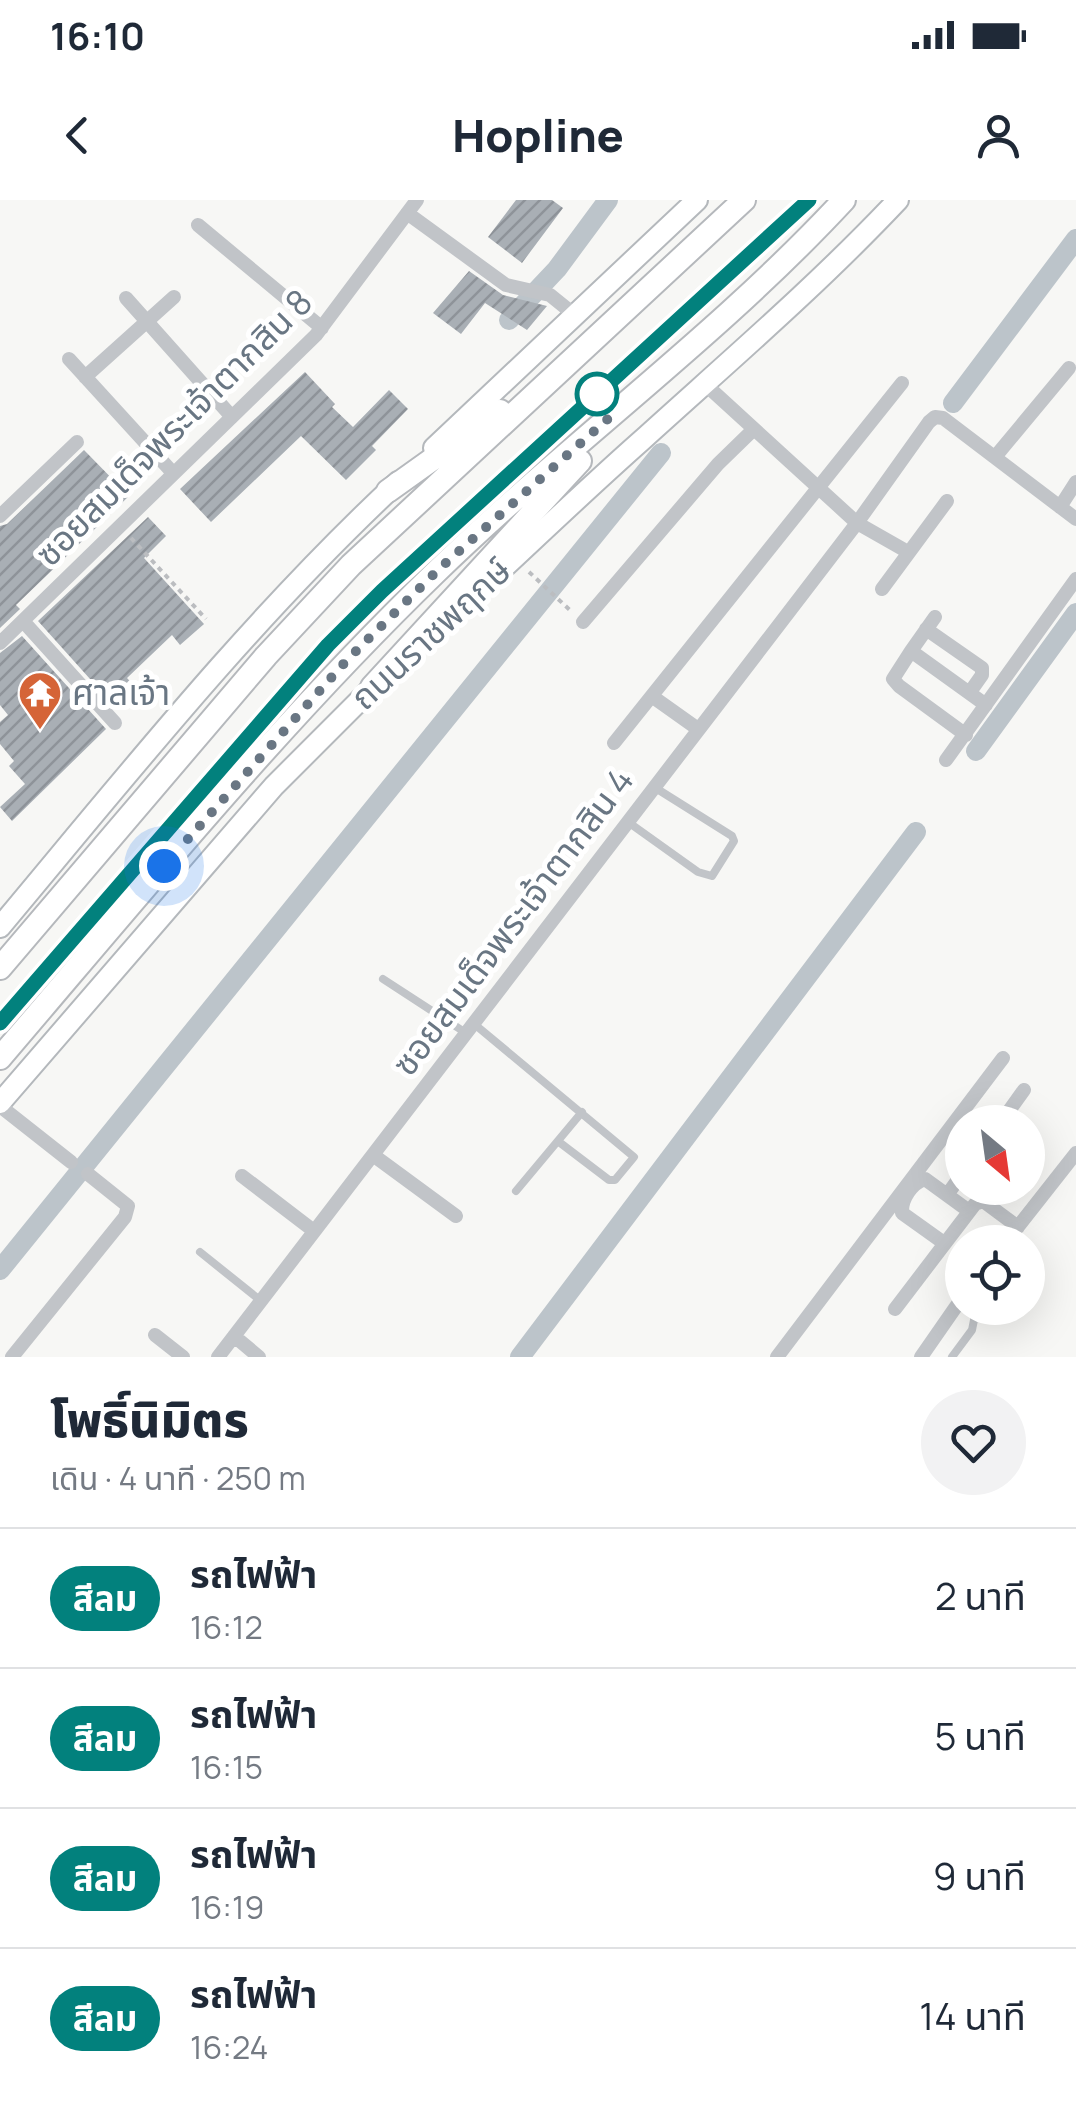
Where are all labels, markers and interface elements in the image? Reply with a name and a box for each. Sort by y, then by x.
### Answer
text: 16:10 [50,9,145,61]
text: Hopline [452,104,624,166]
icon: back [50,108,105,163]
icon: person [971,108,1026,163]
street label: ซอยสมเด็จพระเจ้าตากสิน 8 [24,278,322,576]
unlabelled marker [576,373,618,415]
street label: ถนนราชพฤกษ์ [340,546,521,720]
place label: ศาลเจ้า [72,668,170,716]
temple icon: ศาลเจ้า [17,670,63,731]
street label: ซอยสมเด็จพระเจ้าตากสิน 4 [381,758,644,1085]
your location [139,841,189,891]
north arrow [945,1105,1045,1205]
map controls [945,1105,1045,1325]
button: locate [945,1225,1045,1325]
text: โพธิ์นิมิตร [50,1386,249,1451]
button: heart [921,1390,1026,1495]
text: เดิน · 4 นาที · 250 m [50,1456,306,1500]
text: รถไฟฟ้า [190,1547,317,1599]
text: 2 นาที [935,1569,1026,1621]
text: สีลม [73,1574,137,1622]
text: 16:12 [190,1605,263,1649]
text: รถไฟฟ้า [190,1687,317,1739]
text: 5 นาที [935,1709,1026,1761]
text: สีลม [73,1714,137,1762]
text: 16:15 [190,1745,263,1789]
text: รถไฟฟ้า [190,1827,317,1879]
text: 9 นาที [933,1849,1026,1901]
text: สีลม [73,1854,137,1902]
text: 16:19 [190,1885,264,1929]
text: รถไฟฟ้า [190,1967,317,2019]
text: 14 นาที [919,1989,1026,2041]
text: สีลม [73,1994,137,2042]
text: 16:24 [190,2025,268,2069]

